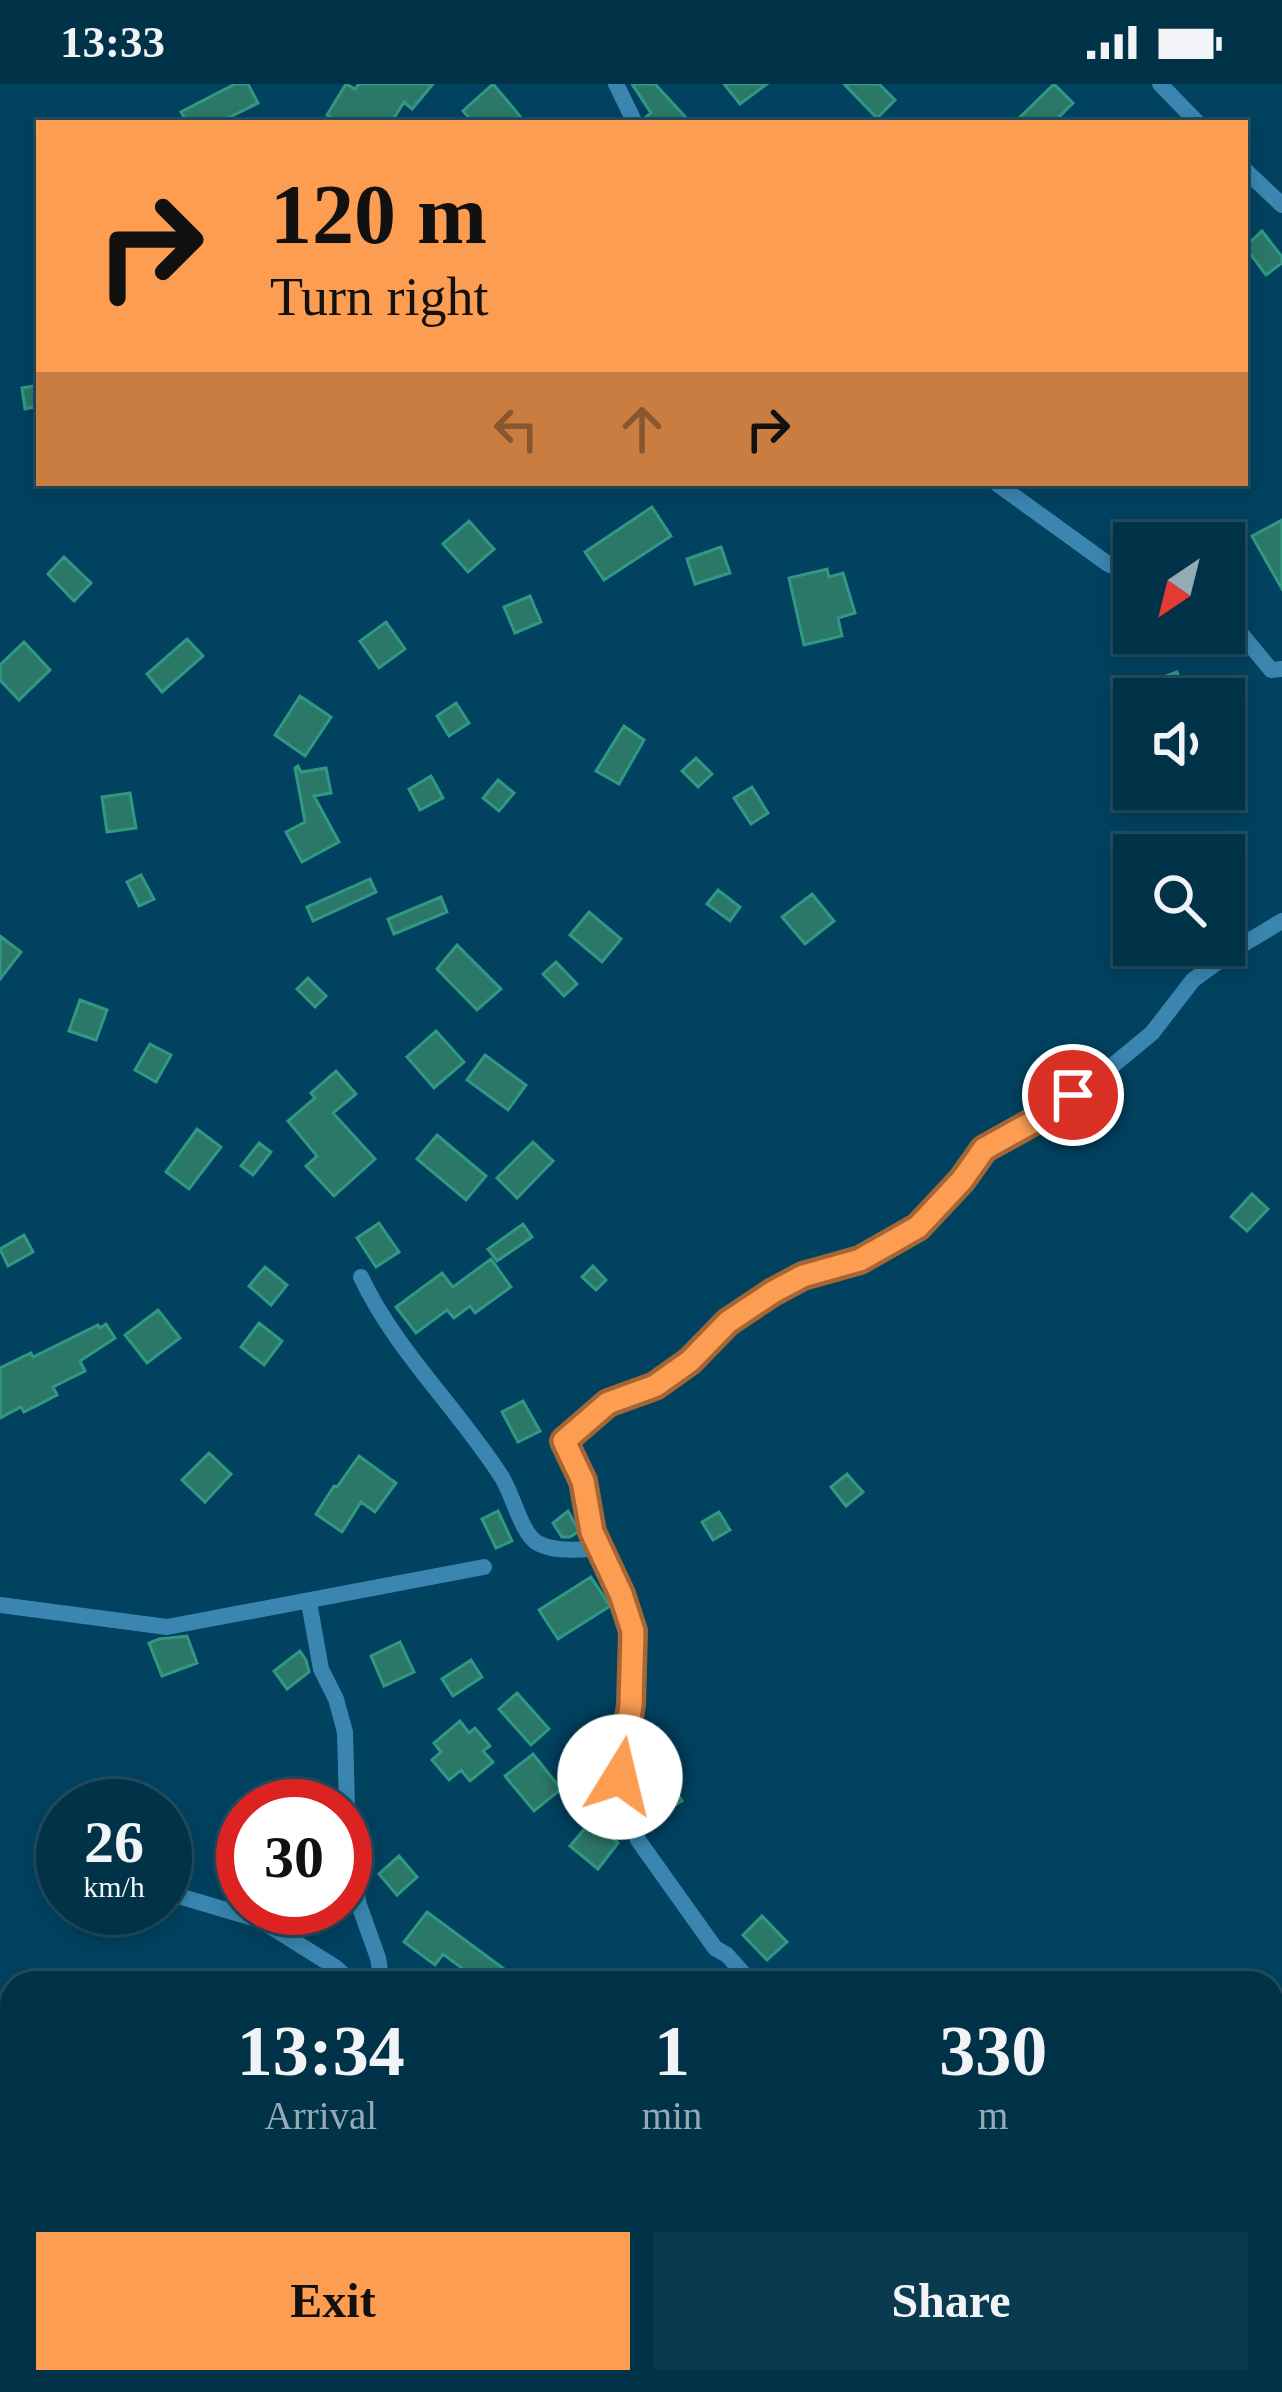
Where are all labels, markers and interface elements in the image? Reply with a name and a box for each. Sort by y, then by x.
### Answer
text: 13:33 [60,17,165,67]
icon: right [72,168,228,324]
text: 120 m [270,168,487,261]
text: Turn right [270,267,489,327]
icon: left [483,396,549,462]
icon: ahead [609,396,675,462]
icon: right [735,396,801,462]
north arrow [1113,522,1245,654]
map controls [1113,522,1245,966]
button: sound [1113,678,1245,810]
button: search [1113,834,1245,966]
pin [1022,1044,1124,1146]
icon: arrive [1040,1062,1106,1128]
position arrow [557,1714,683,1840]
speed limit sign: 30 [216,1779,372,1935]
text: 26 [84,1809,144,1875]
text: km/h [83,1870,145,1903]
text: 13:34 [237,2011,405,2091]
text: 1 [654,2011,690,2091]
text: 330 [939,2011,1047,2091]
text: Arrival [265,2094,377,2137]
text: min [642,2094,702,2137]
text: m [978,2094,1008,2137]
button: Exit [36,2232,630,2370]
button: Share [654,2232,1248,2370]

